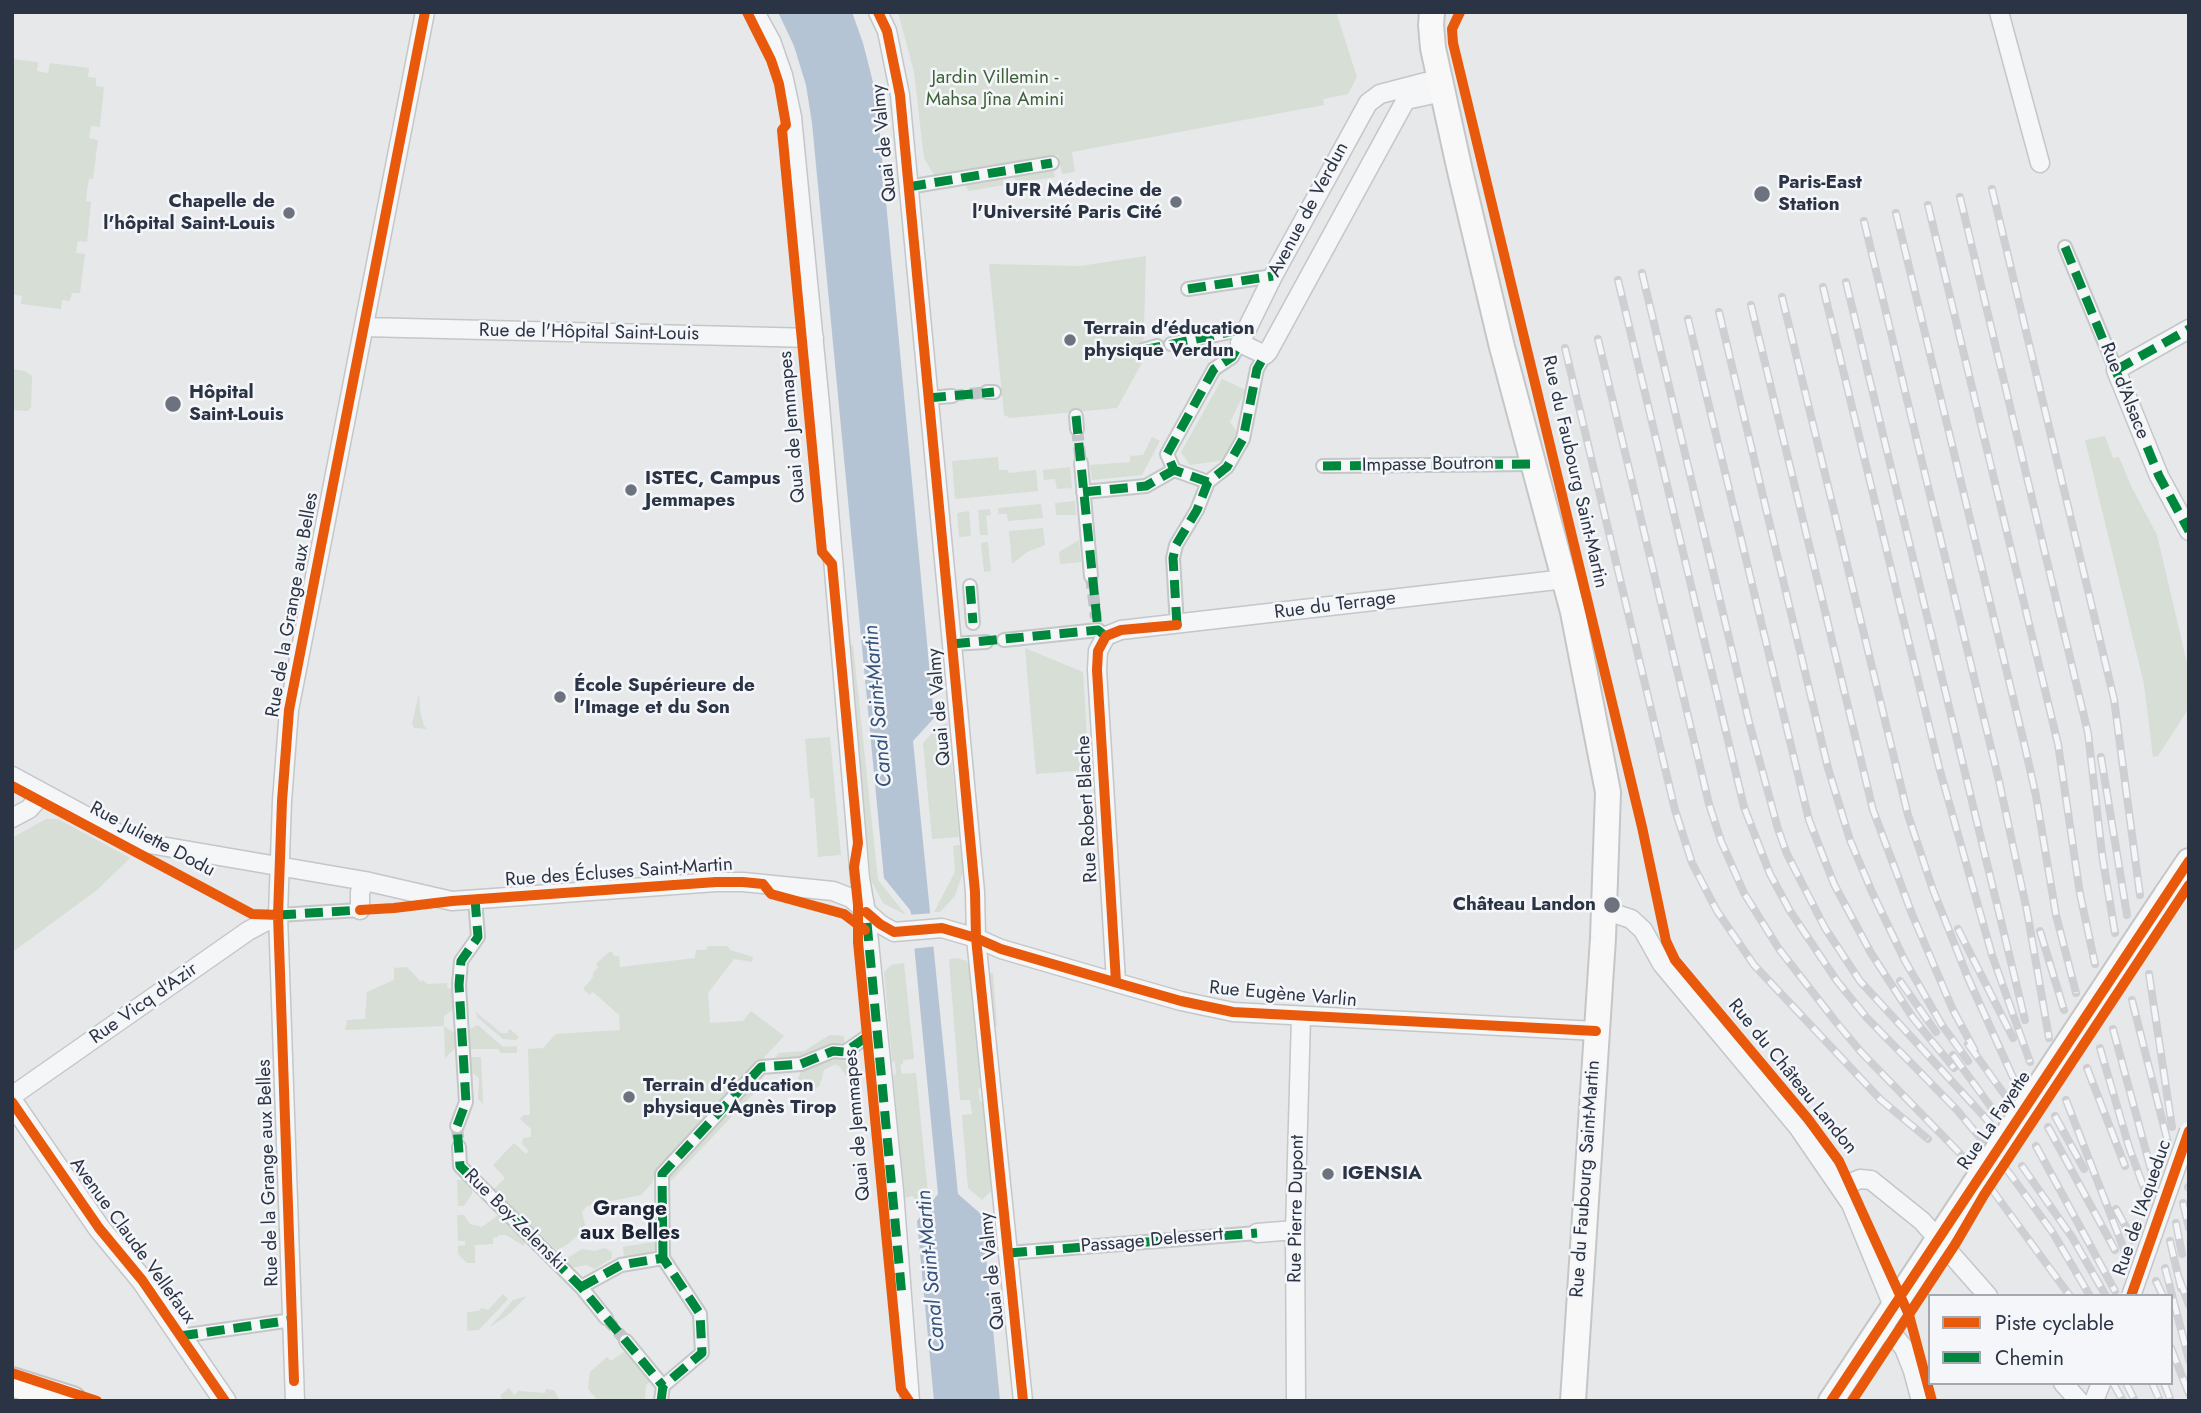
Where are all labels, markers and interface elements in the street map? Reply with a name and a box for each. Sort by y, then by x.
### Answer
park label: Jardin Villemin - Mahsa Jîna Amini [926,67,1064,111]
street label: Quai de Valmy [867,83,903,203]
street label: Avenue de Verdun [1264,139,1354,281]
place label: Paris-East Station [1778,172,1862,216]
place label: UFR Médecine de l'Université Paris Cité [972,180,1162,224]
marker: Paris-East Station [1752,184,1772,204]
place label: Chapelle de l'hôpital Saint-Louis [103,191,275,235]
marker: UFR Médecine de l'Université Paris Cité [1168,194,1184,210]
marker: Chapelle de l'hôpital Saint-Louis [281,205,297,221]
place label: Terrain d'éducation physique Verdun [1084,318,1255,362]
street label: Rue de l'Hôpital Saint-Louis [479,320,699,346]
marker: Terrain d'éducation physique Verdun [1062,332,1078,348]
street label: Rue d'Alsace [2094,339,2154,443]
street label: Quai de Jemmapes [775,350,811,504]
street label: Rue du Faubourg Saint-Martin [1536,353,1612,591]
place label: Hôpital Saint-Louis [189,382,284,426]
marker: Hôpital Saint-Louis [163,394,183,414]
street label: Impasse Boutron [1362,452,1494,478]
place label: ISTEC, Campus Jemmapes [645,468,780,512]
marker: ISTEC, Campus Jemmapes [623,482,639,498]
street label: Rue de la Grange aux Belles [262,491,324,719]
street label: Rue du Terrage [1273,587,1397,625]
water label: Canal Saint-Martin [859,624,899,788]
street label: Quai de Valmy [923,647,957,767]
place label: École Supérieure de l'Image et du Son [574,675,755,719]
marker: École Supérieure de l'Image et du Son [552,689,568,705]
street label: Rue Robert Blache [1073,735,1103,883]
street label: Rue Juliette Dodu [86,797,218,883]
street label: Rue des Écluses Saint-Martin [504,854,734,892]
place label: Château Landon [1453,894,1596,916]
marker: Château Landon [1602,895,1622,915]
street label: Rue Vicq d'Azir [86,958,202,1050]
street label: Rue Eugène Varlin [1208,977,1358,1013]
street label: Rue du Château Landon [1722,995,1862,1159]
street label: Quai de Jemmapes [840,1048,876,1202]
street label: Rue de la Grange aux Belles [254,1059,284,1287]
street label: Rue du Faubourg Saint-Martin [1566,1059,1606,1299]
street label: Rue La Fayette [1954,1067,2036,1175]
place label: Terrain d'éducation physique Agnès Tirop [643,1075,837,1119]
marker: Terrain d'éducation physique Agnès Tirop [621,1089,637,1105]
street label: Rue Pierre Dupont [1284,1135,1310,1283]
street label: Rue de l'Aqueduc [2109,1137,2177,1279]
street label: Avenue Claude Vellefaux [64,1154,200,1328]
place label: IGENSIA [1342,1163,1422,1185]
street label: Rue Boy-Zelenski [459,1165,569,1275]
marker: IGENSIA [1320,1166,1336,1182]
water label: Canal Saint-Martin [912,1189,952,1353]
district label: Grange aux Belles [580,1197,680,1247]
street label: Quai de Valmy [975,1211,1011,1331]
street label: Passage Delessert [1080,1223,1224,1259]
legend [1928,1294,2173,1385]
text: Piste cyclable [1995,1308,2114,1338]
text: Chemin [1995,1343,2064,1373]

